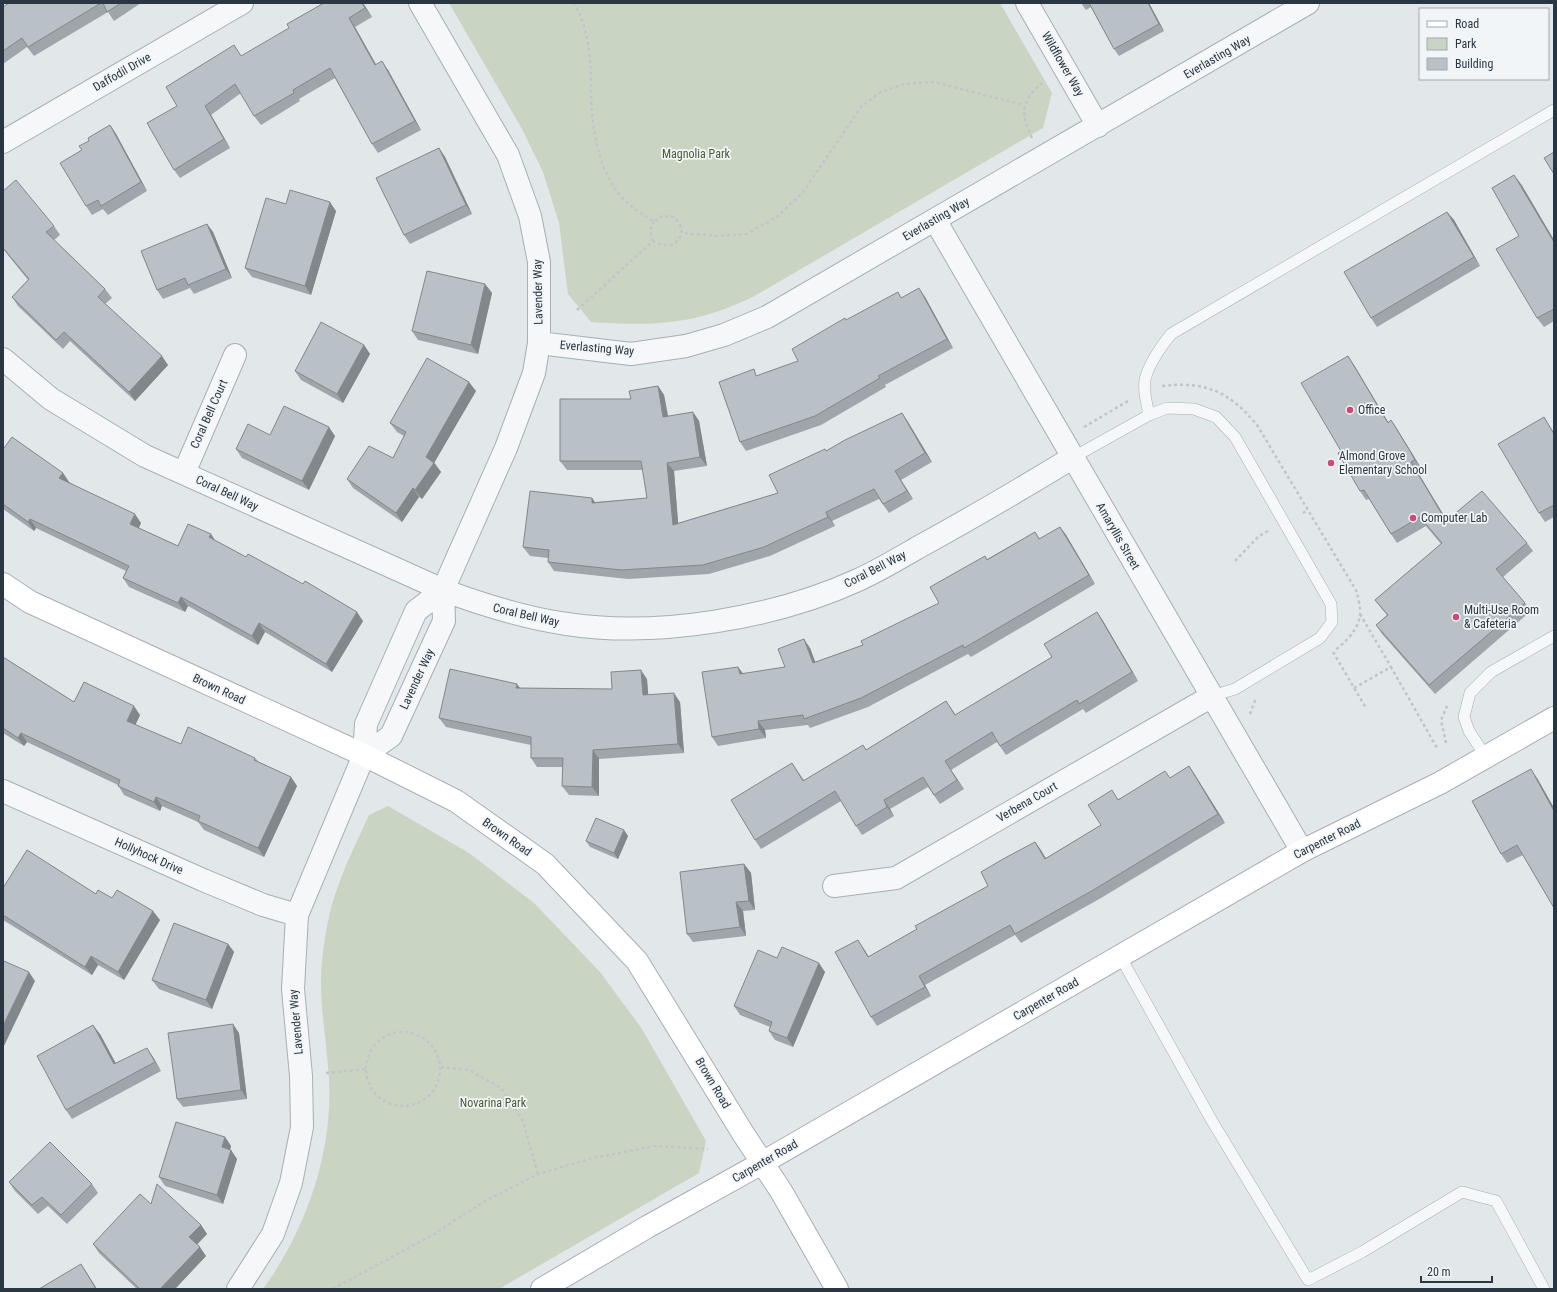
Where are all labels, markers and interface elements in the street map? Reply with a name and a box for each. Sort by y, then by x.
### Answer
legend [1419,8,1549,80]
text: Road [1455,17,1479,31]
street label: Wildflower Way [1039,29,1087,99]
street label: Everlasting Way [1181,32,1253,82]
text: Park [1455,37,1477,51]
street label: Daffodil Drive [91,50,154,94]
text: Building [1455,57,1493,71]
park label: Magnolia Park [662,147,731,161]
street label: Everlasting Way [900,194,972,244]
street label: Lavender Way [530,259,546,325]
street label: Everlasting Way [559,338,635,358]
street label: Coral Bell Court [188,377,231,451]
place label: Office [1358,403,1386,417]
marker: Office [1345,405,1355,415]
place label: Almond Grove Elementary School [1339,449,1427,477]
marker: Almond Grove Elementary School [1326,458,1336,468]
street label: Coral Bell Way [193,472,261,514]
street label: Amaryllis Street [1093,500,1143,572]
place label: Computer Lab [1421,511,1488,525]
marker: Computer Lab [1408,513,1418,523]
street label: Coral Bell Way [842,547,908,591]
street label: Coral Bell Way [492,601,560,629]
place label: Multi-Use Room & Cafeteria [1464,603,1539,631]
marker: Multi-Use Room & Cafeteria [1451,612,1461,622]
street label: Lavender Way [397,646,437,712]
street label: Brown Road [190,671,248,707]
street label: Verbena Court [994,779,1060,825]
street label: Brown Road [480,815,534,859]
street label: Carpenter Road [1291,816,1363,862]
street label: Hollyhock Drive [113,835,186,877]
street label: Carpenter Road [1011,975,1081,1023]
street label: Lavender Way [286,989,306,1055]
street label: Brown Road [692,1055,734,1111]
park label: Novarina Park [460,1096,527,1110]
street label: Carpenter Road [730,1137,800,1185]
scale bar [1421,1258,1492,1284]
text: 20 m [1427,1265,1451,1279]

